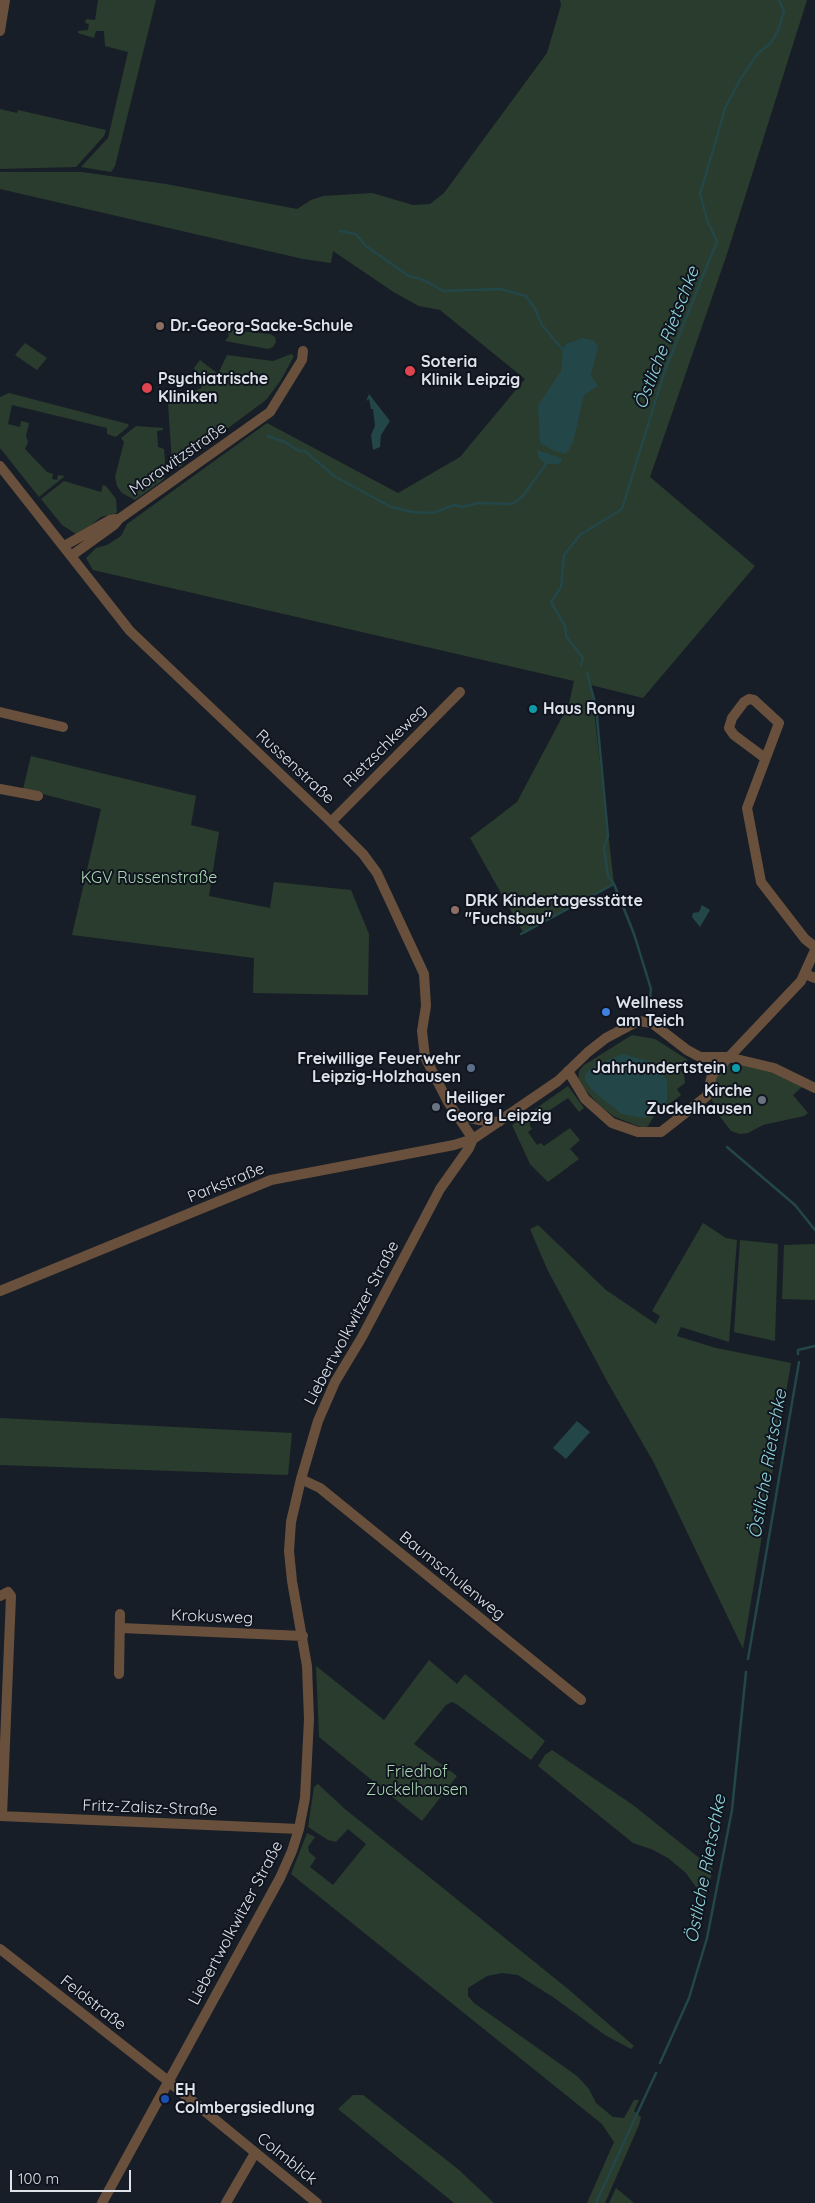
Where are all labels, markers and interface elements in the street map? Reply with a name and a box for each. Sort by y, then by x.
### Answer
water label: Östliche Rietschke [630,264,704,412]
place label: Dr.-Georg-Sacke-Schule [170,316,353,336]
marker: Dr.-Georg-Sacke-Schule [154,320,166,332]
place label: Soteria Klinik Leipzig [421,352,520,390]
marker: Soteria Klinik Leipzig [403,364,417,378]
place label: Psychiatrische Kliniken [158,369,268,407]
marker: Psychiatrische Kliniken [140,381,154,395]
street label: Morawitzstraße [126,418,230,500]
place label: Haus Ronny [543,699,635,719]
street label: Rietzschkeweg [340,701,430,791]
marker: Haus Ronny [527,703,539,715]
street label: Russenstraße [252,726,338,808]
park label: KGV Russenstraße [81,868,217,888]
place label: DRK Kindertagesstätte "Fuchsbau" [465,891,643,929]
marker: DRK Kindertagesstätte "Fuchsbau" [449,904,461,916]
place label: Wellness am Teich [616,993,684,1031]
marker: Wellness am Teich [600,1006,612,1018]
place label: Freiwillige Feuerwehr Leipzig-Holzhausen [297,1049,461,1087]
place label: Jahrhundertstein [592,1058,726,1078]
marker: Freiwillige Feuerwehr Leipzig-Holzhausen [465,1062,477,1074]
marker: Jahrhundertstein [730,1062,742,1074]
place label: Kirche Zuckelhausen [646,1081,752,1119]
place label: Heiliger Georg Leipzig [446,1088,552,1126]
marker: Kirche Zuckelhausen [756,1094,768,1106]
marker: Heiliger Georg Leipzig [430,1101,442,1113]
street label: Parkstraße [185,1159,267,1207]
street label: Liebertwolkwitzer Straße [301,1238,403,1408]
water label: Östliche Rietschke [744,1388,792,1540]
street label: Baumschulenweg [395,1528,509,1624]
street label: Krokusweg [171,1606,253,1628]
park label: Friedhof Zuckelhausen [366,1762,468,1800]
water label: Östliche Rietschke [681,1793,731,1945]
street label: Fritz-Zalisz-Straße [82,1796,218,1820]
street label: Liebertwolkwitzer Straße [185,1838,287,2008]
street label: Feldstraße [56,1971,130,2035]
place label: EH Colmbergsiedlung [175,2080,315,2118]
marker: EH Colmbergsiedlung [159,2093,171,2105]
street label: Colmblick [253,2129,321,2189]
scale bar [12,2160,134,2192]
text: 100 m [18,2169,59,2188]

